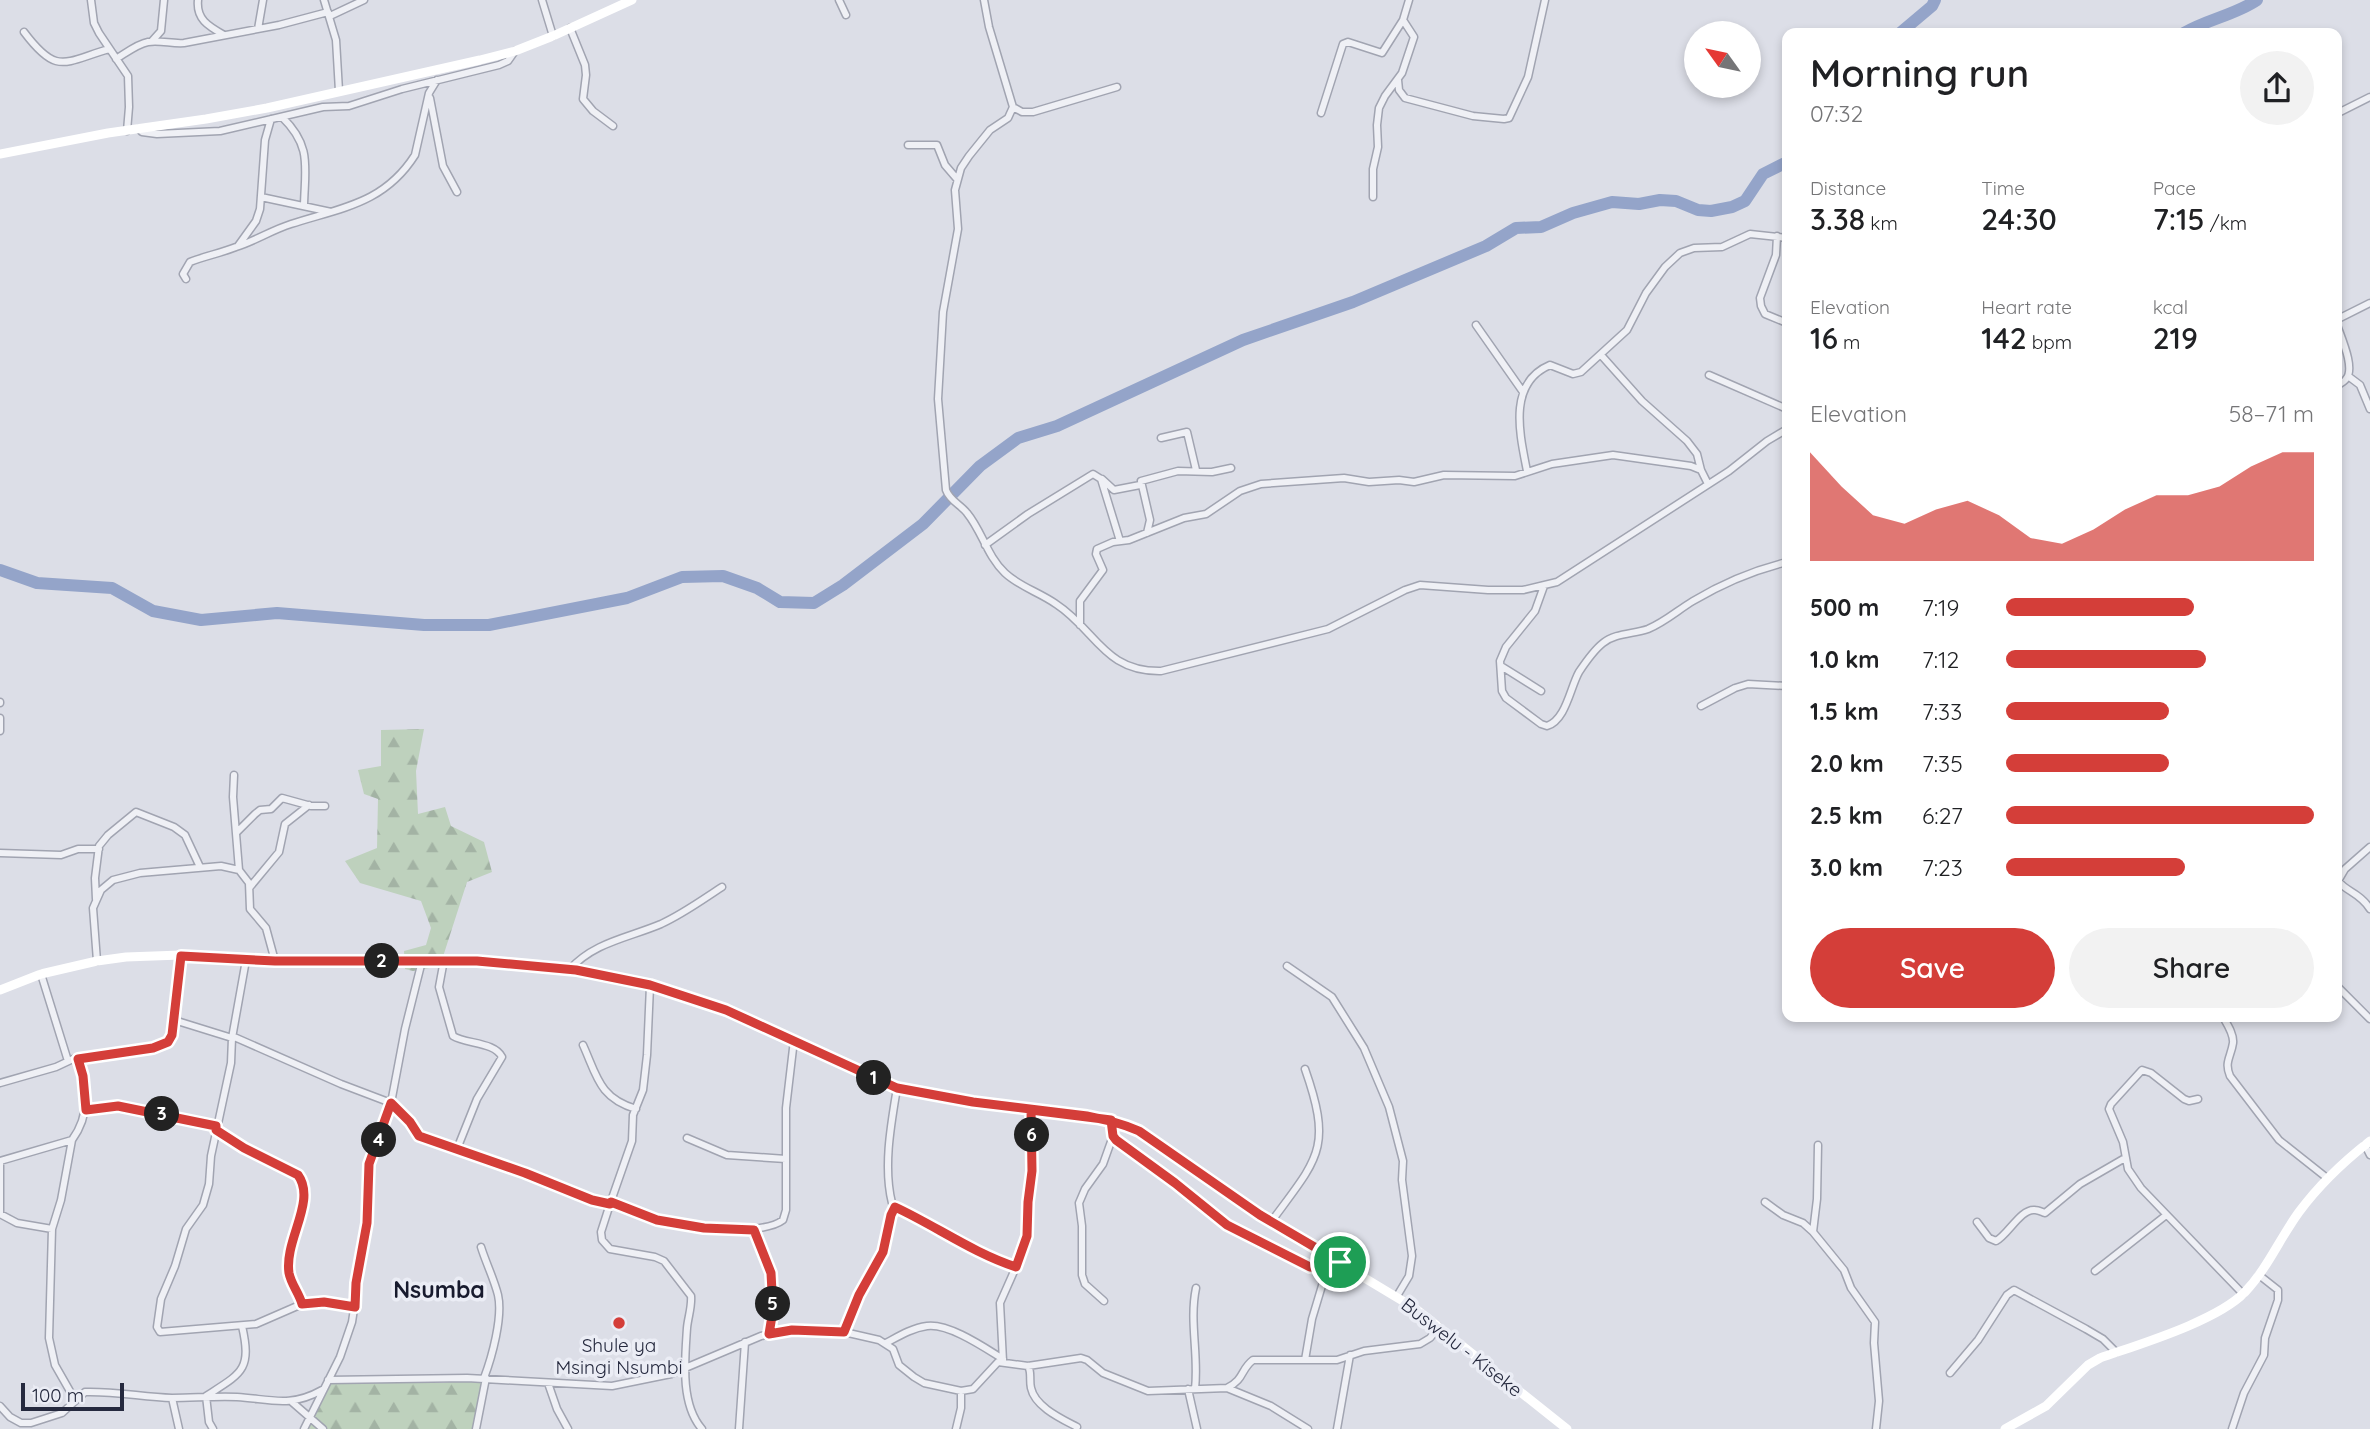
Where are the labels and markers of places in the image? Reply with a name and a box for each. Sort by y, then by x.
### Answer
pin: 2 [364,944,400,978]
pin: 1 [856,1060,892,1096]
pin: 3 [144,1096,180,1132]
pin: 6 [1014,1118,1050,1152]
pin: 4 [362,1122,396,1158]
pin [1310,1232,1370,1292]
pin: 5 [756,1286,790,1322]
marker: Shule ya Msingi Nsumbi [611,1315,627,1331]
place label: Shule ya Msingi Nsumbi [555,1333,683,1379]

